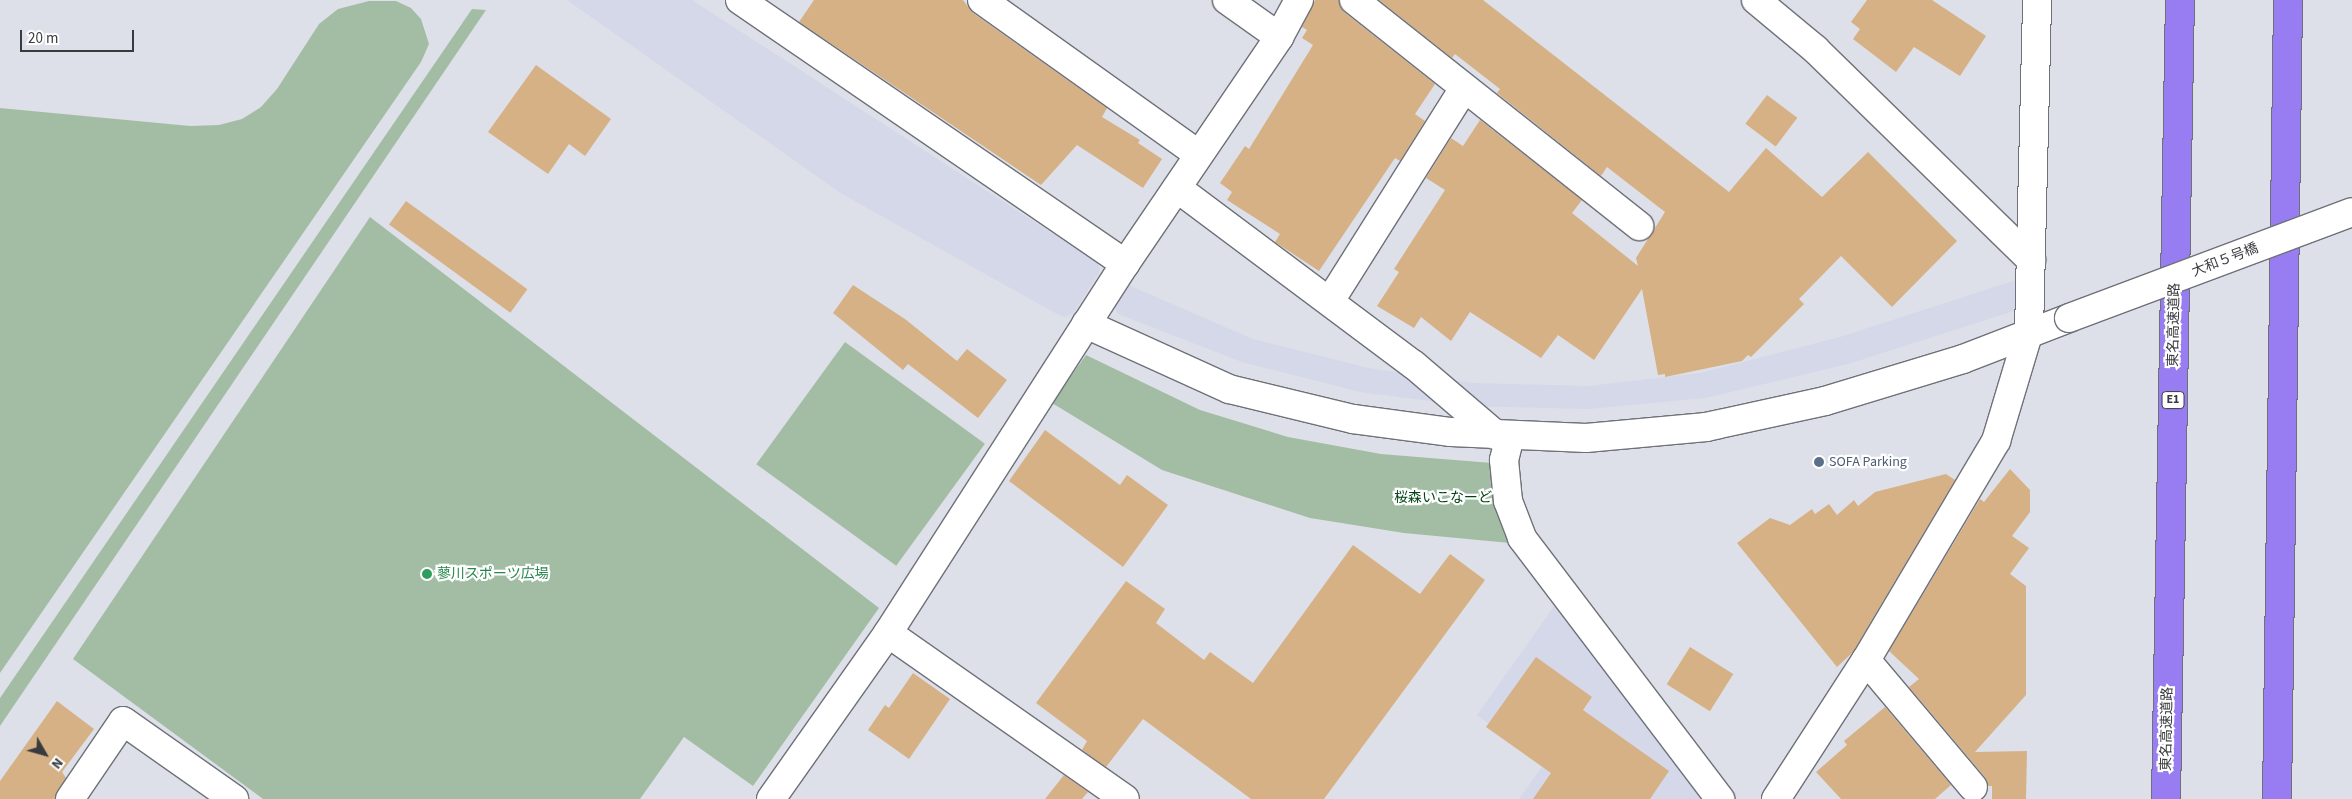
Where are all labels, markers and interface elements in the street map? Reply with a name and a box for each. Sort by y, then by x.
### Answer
scale bar [22,20,136,52]
text: 20 m [28,28,58,49]
street label: 大和５号橋 [2189,240,2261,280]
street label: 東名高速道路 [2165,283,2183,367]
road number: E1 [2160,390,2186,410]
place label: SOFA Parking [1829,454,1907,470]
marker: SOFA Parking [1813,456,1825,468]
park label: 桜森いこなーど [1394,490,1492,506]
place label: 蓼川スポーツ広場 [437,566,549,582]
marker: 蓼川スポーツ広場 [421,568,433,580]
street label: 東名高速道路 [2158,687,2176,771]
north arrow [20,729,70,779]
text: N [46,753,68,773]

